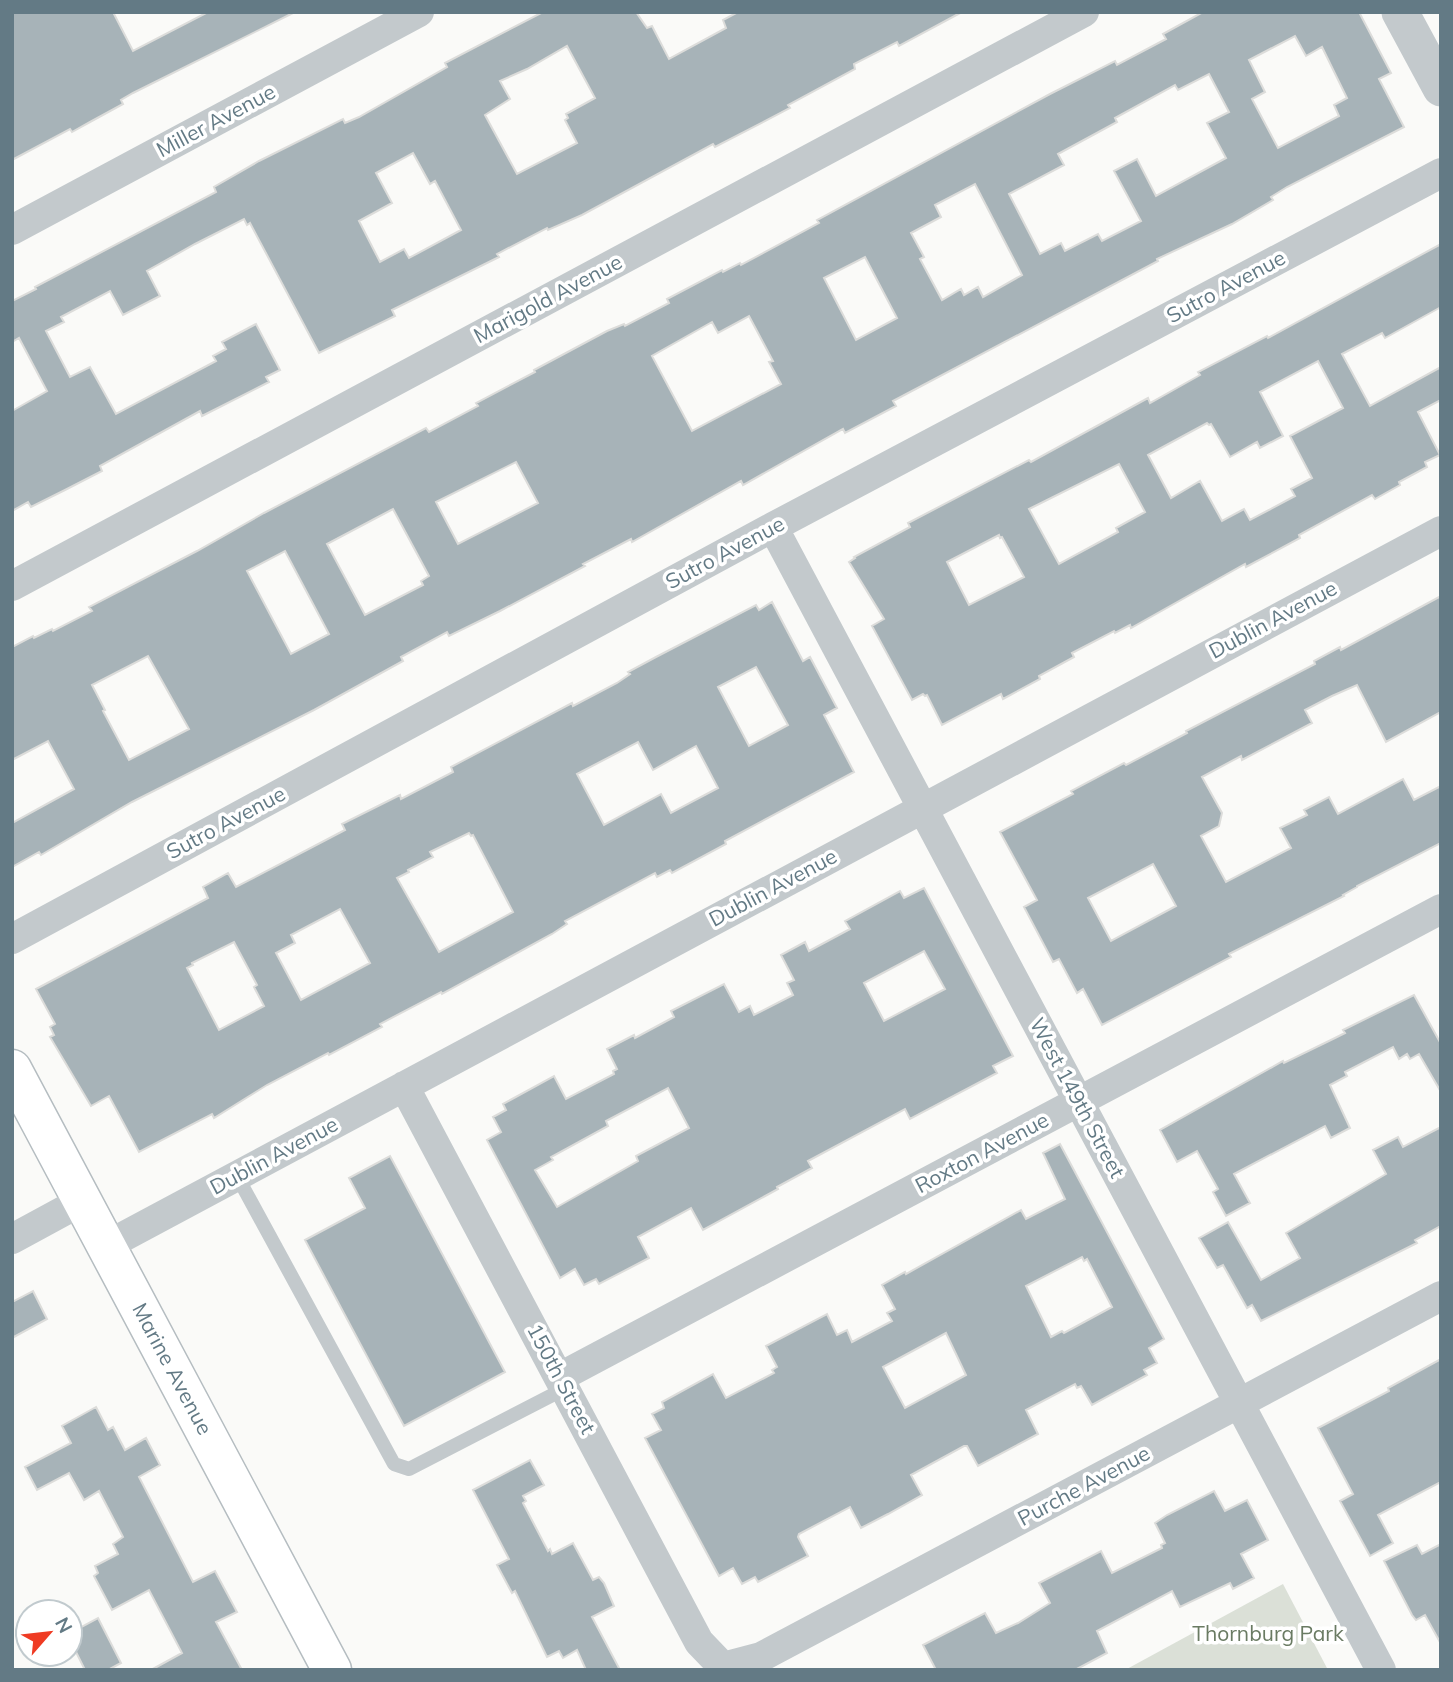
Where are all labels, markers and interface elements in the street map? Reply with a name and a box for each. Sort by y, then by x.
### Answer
street label: Miller Avenue [152,78,279,162]
street label: Sutro Avenue [1162,244,1289,328]
street label: Marigold Avenue [469,248,626,348]
street label: Sutro Avenue [661,510,788,594]
street label: Dublin Avenue [1204,574,1341,664]
street label: Sutro Avenue [162,780,289,864]
street label: Dublin Avenue [704,842,841,932]
street label: West 149th Street [1025,1013,1131,1182]
street label: Roxton Avenue [910,1106,1053,1198]
street label: Dublin Avenue [205,1110,342,1200]
street label: Marine Avenue [127,1298,219,1439]
street label: 150th Street [522,1319,602,1438]
street label: Purche Avenue [1013,1439,1154,1531]
north arrow [14,1598,84,1668]
text: N [50,1613,78,1637]
park label: Thornburg Park [1192,1620,1344,1646]

